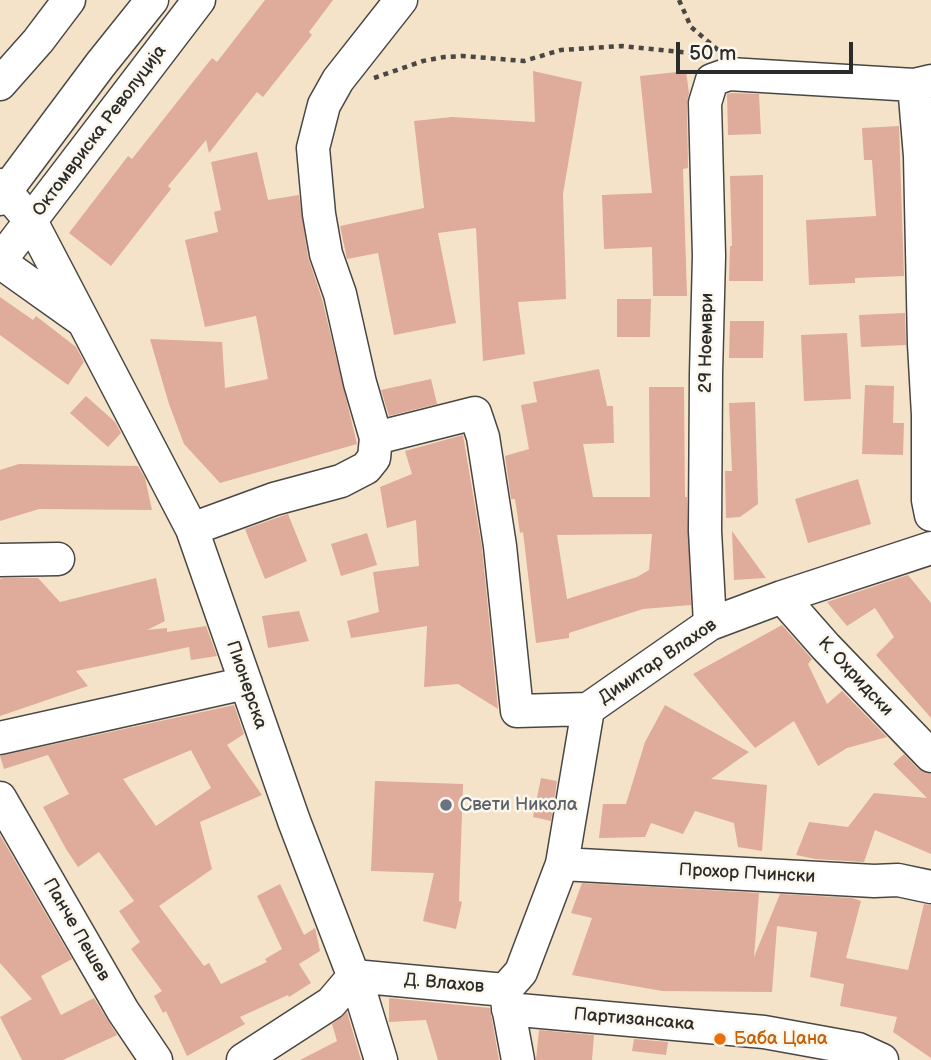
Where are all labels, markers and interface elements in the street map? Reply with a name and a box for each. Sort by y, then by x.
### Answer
scale bar [679,28,856,72]
street label: Октомвриска Револуција [28,41,172,221]
text: 50 m [689,41,736,66]
street label: 29 Ноември [695,293,719,393]
street label: Димитар Влахов [595,615,721,709]
street label: К. Охридски [813,633,897,721]
street label: Пионерска [221,638,271,732]
place label: Свети Никола [460,794,578,816]
marker: Свети Никола [438,797,454,813]
street label: Прохор Пчински [678,860,816,888]
street label: Панче Пешев [38,875,114,985]
street label: Д. Влахов [403,970,485,998]
street label: Партизансака [573,1004,695,1036]
place label: Баба Цана [734,1028,828,1050]
marker: Баба Цана [712,1031,728,1047]

